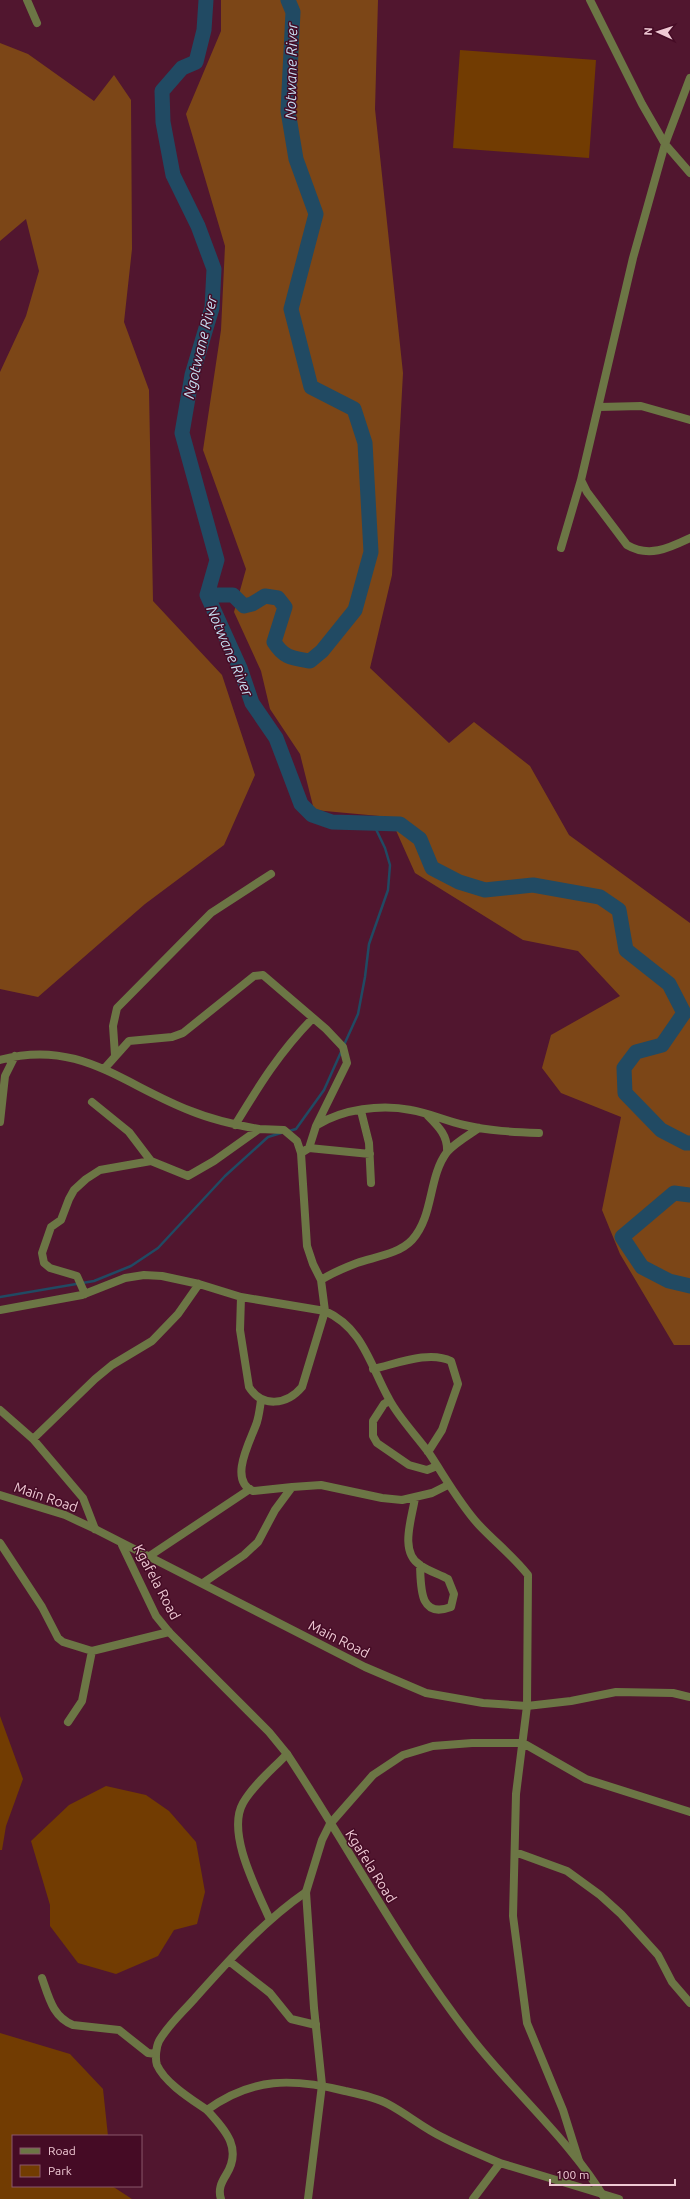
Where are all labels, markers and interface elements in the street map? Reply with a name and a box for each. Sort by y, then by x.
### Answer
north arrow [638,12,678,52]
water label: Notwane River [282,21,300,120]
text: N [642,27,654,36]
water label: Ngotwane River [180,293,220,400]
water label: Notwane River [203,603,257,700]
street label: Main Road [12,1479,80,1515]
street label: Kgafela Road [130,1542,184,1622]
street label: Main Road [306,1617,372,1661]
street label: Kgafela Road [342,1827,400,1905]
legend [12,2135,142,2187]
text: Road [48,2144,76,2157]
scale bar [550,2161,675,2187]
text: Park [48,2164,72,2177]
text: 100 m [556,2168,589,2181]

